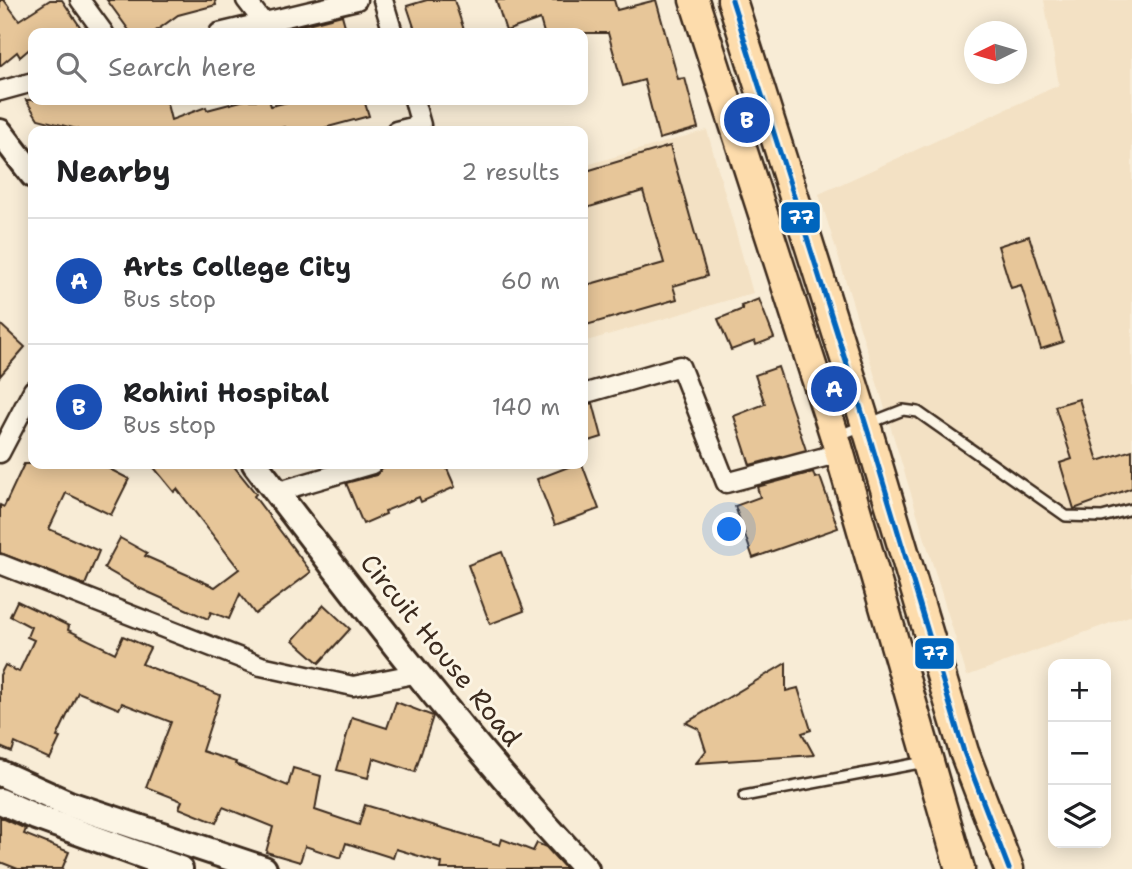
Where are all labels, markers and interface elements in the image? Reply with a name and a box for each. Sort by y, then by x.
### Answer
north arrow [964,21,1027,84]
search box [28,28,588,105]
icon: search [52,48,90,86]
text: Search here [108,49,257,84]
pin: B [724,94,770,146]
text: Nearby [56,151,171,192]
text: 2 results [461,157,560,187]
line badge: 77 [780,201,821,234]
text: 77 [788,205,814,230]
text: Arts College City [123,249,351,284]
text: A [70,266,88,296]
text: 60 m [501,266,560,296]
text: Bus stop [123,284,216,314]
pin: A [811,363,857,415]
text: Rohini Hospital [123,375,329,410]
text: B [72,392,86,422]
text: 140 m [492,392,560,422]
text: Bus stop [123,410,216,440]
your location [712,512,746,546]
street label: Circuit House Road [353,546,530,753]
line badge: 77 [914,637,955,670]
text: 77 [922,641,948,666]
map controls [1048,659,1111,848]
button: + [1048,659,1111,722]
button: − [1048,722,1111,785]
button: layers [1048,785,1111,848]

